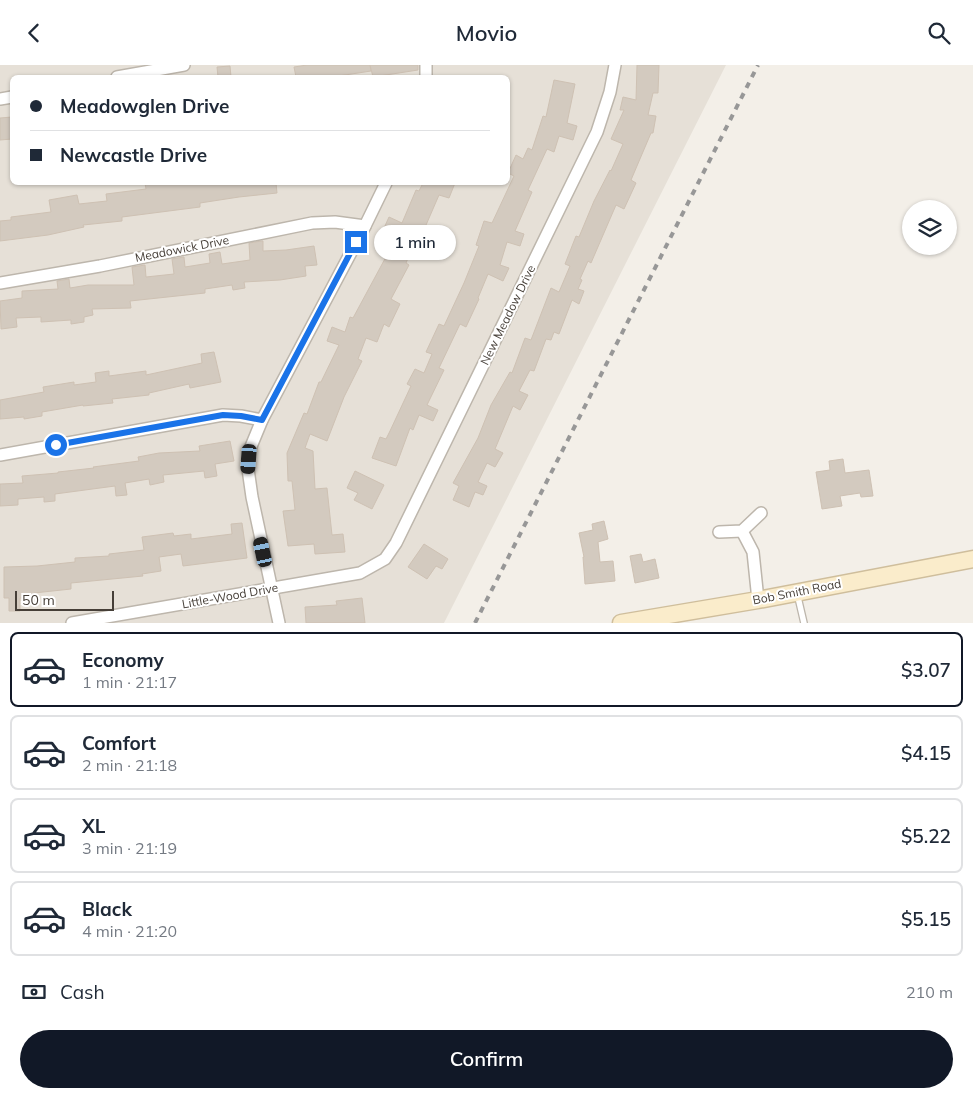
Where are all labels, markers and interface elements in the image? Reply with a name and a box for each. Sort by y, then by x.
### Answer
icon: back [20,19,48,47]
text: Movio [456,19,517,47]
icon: search [925,19,953,47]
text: Meadowglen Drive [60,94,229,118]
text: Newcastle Drive [60,143,207,167]
map controls [902,200,957,255]
button: layers [902,200,957,255]
callout: 1 min [374,225,456,259]
route end [345,231,367,253]
street label: Meadowick Drive [134,232,230,265]
text: 1 min [394,232,436,252]
street label: New Meadow Drive [477,262,538,367]
route start [45,434,67,456]
car [240,444,257,474]
car [252,536,273,568]
street label: Bob Smith Road [751,576,843,607]
street label: Little-Wood Drive [181,580,279,611]
scale bar [15,588,114,611]
text: 50 m [22,591,55,609]
icon: car [22,647,67,692]
text: Economy [82,648,164,672]
text: $3.07 [901,658,951,682]
text: 1 min · 21:17 [82,672,177,692]
icon: car [22,730,67,775]
text: Comfort [82,731,156,755]
text: $4.15 [901,741,951,765]
text: 2 min · 21:18 [82,755,177,775]
icon: car [22,813,67,858]
text: XL [82,814,105,838]
text: $5.22 [901,824,951,848]
text: 3 min · 21:19 [82,838,177,858]
icon: car [22,896,67,941]
text: Black [82,897,132,921]
text: $5.15 [901,907,951,931]
text: 4 min · 21:20 [82,921,177,941]
icon: cash [20,978,48,1006]
text: Cash [60,980,105,1004]
text: 210 m [906,982,953,1002]
button: Confirm [20,1030,953,1088]

